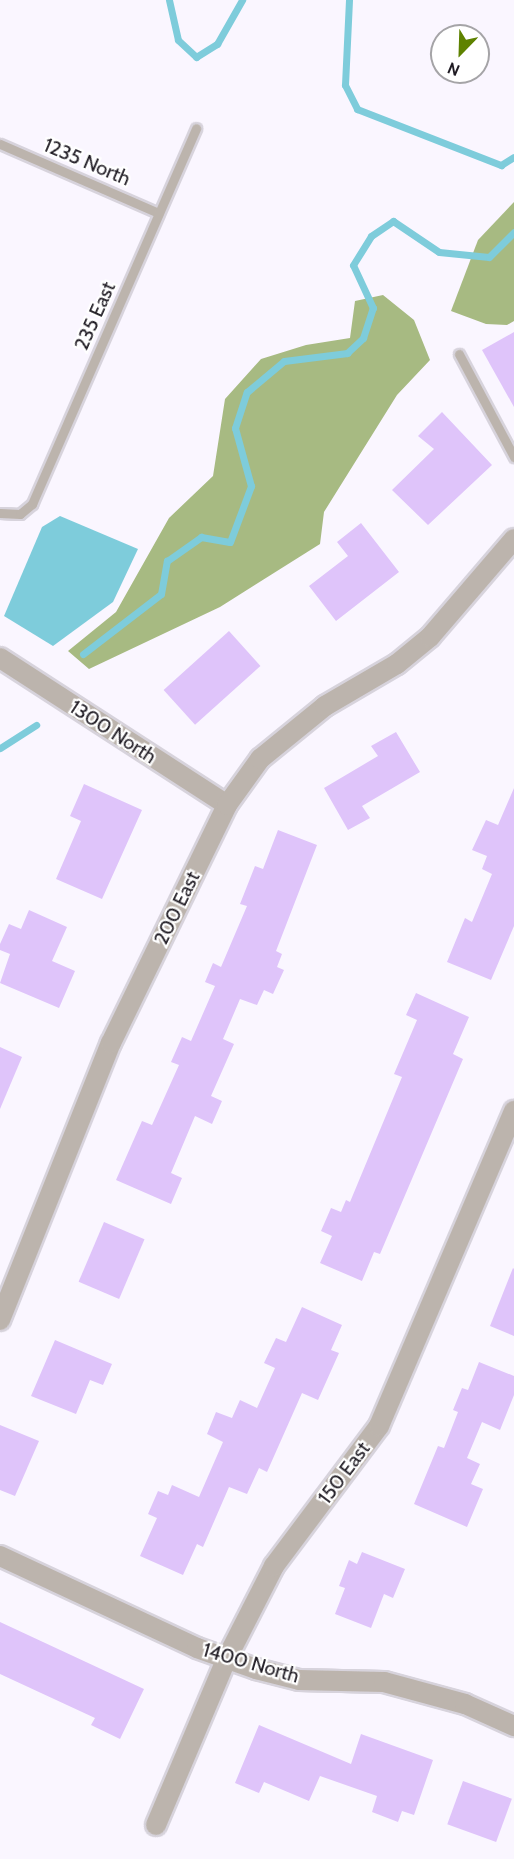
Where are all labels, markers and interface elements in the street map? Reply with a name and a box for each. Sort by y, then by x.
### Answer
north arrow [430,24,490,84]
text: N [445,58,462,80]
street label: 1235 North [40,133,134,191]
street label: 235 East [69,278,121,354]
street label: 1300 North [65,695,161,769]
street label: 200 East [149,867,205,949]
street label: 150 East [313,1437,375,1509]
street label: 1400 North [200,1638,302,1688]

